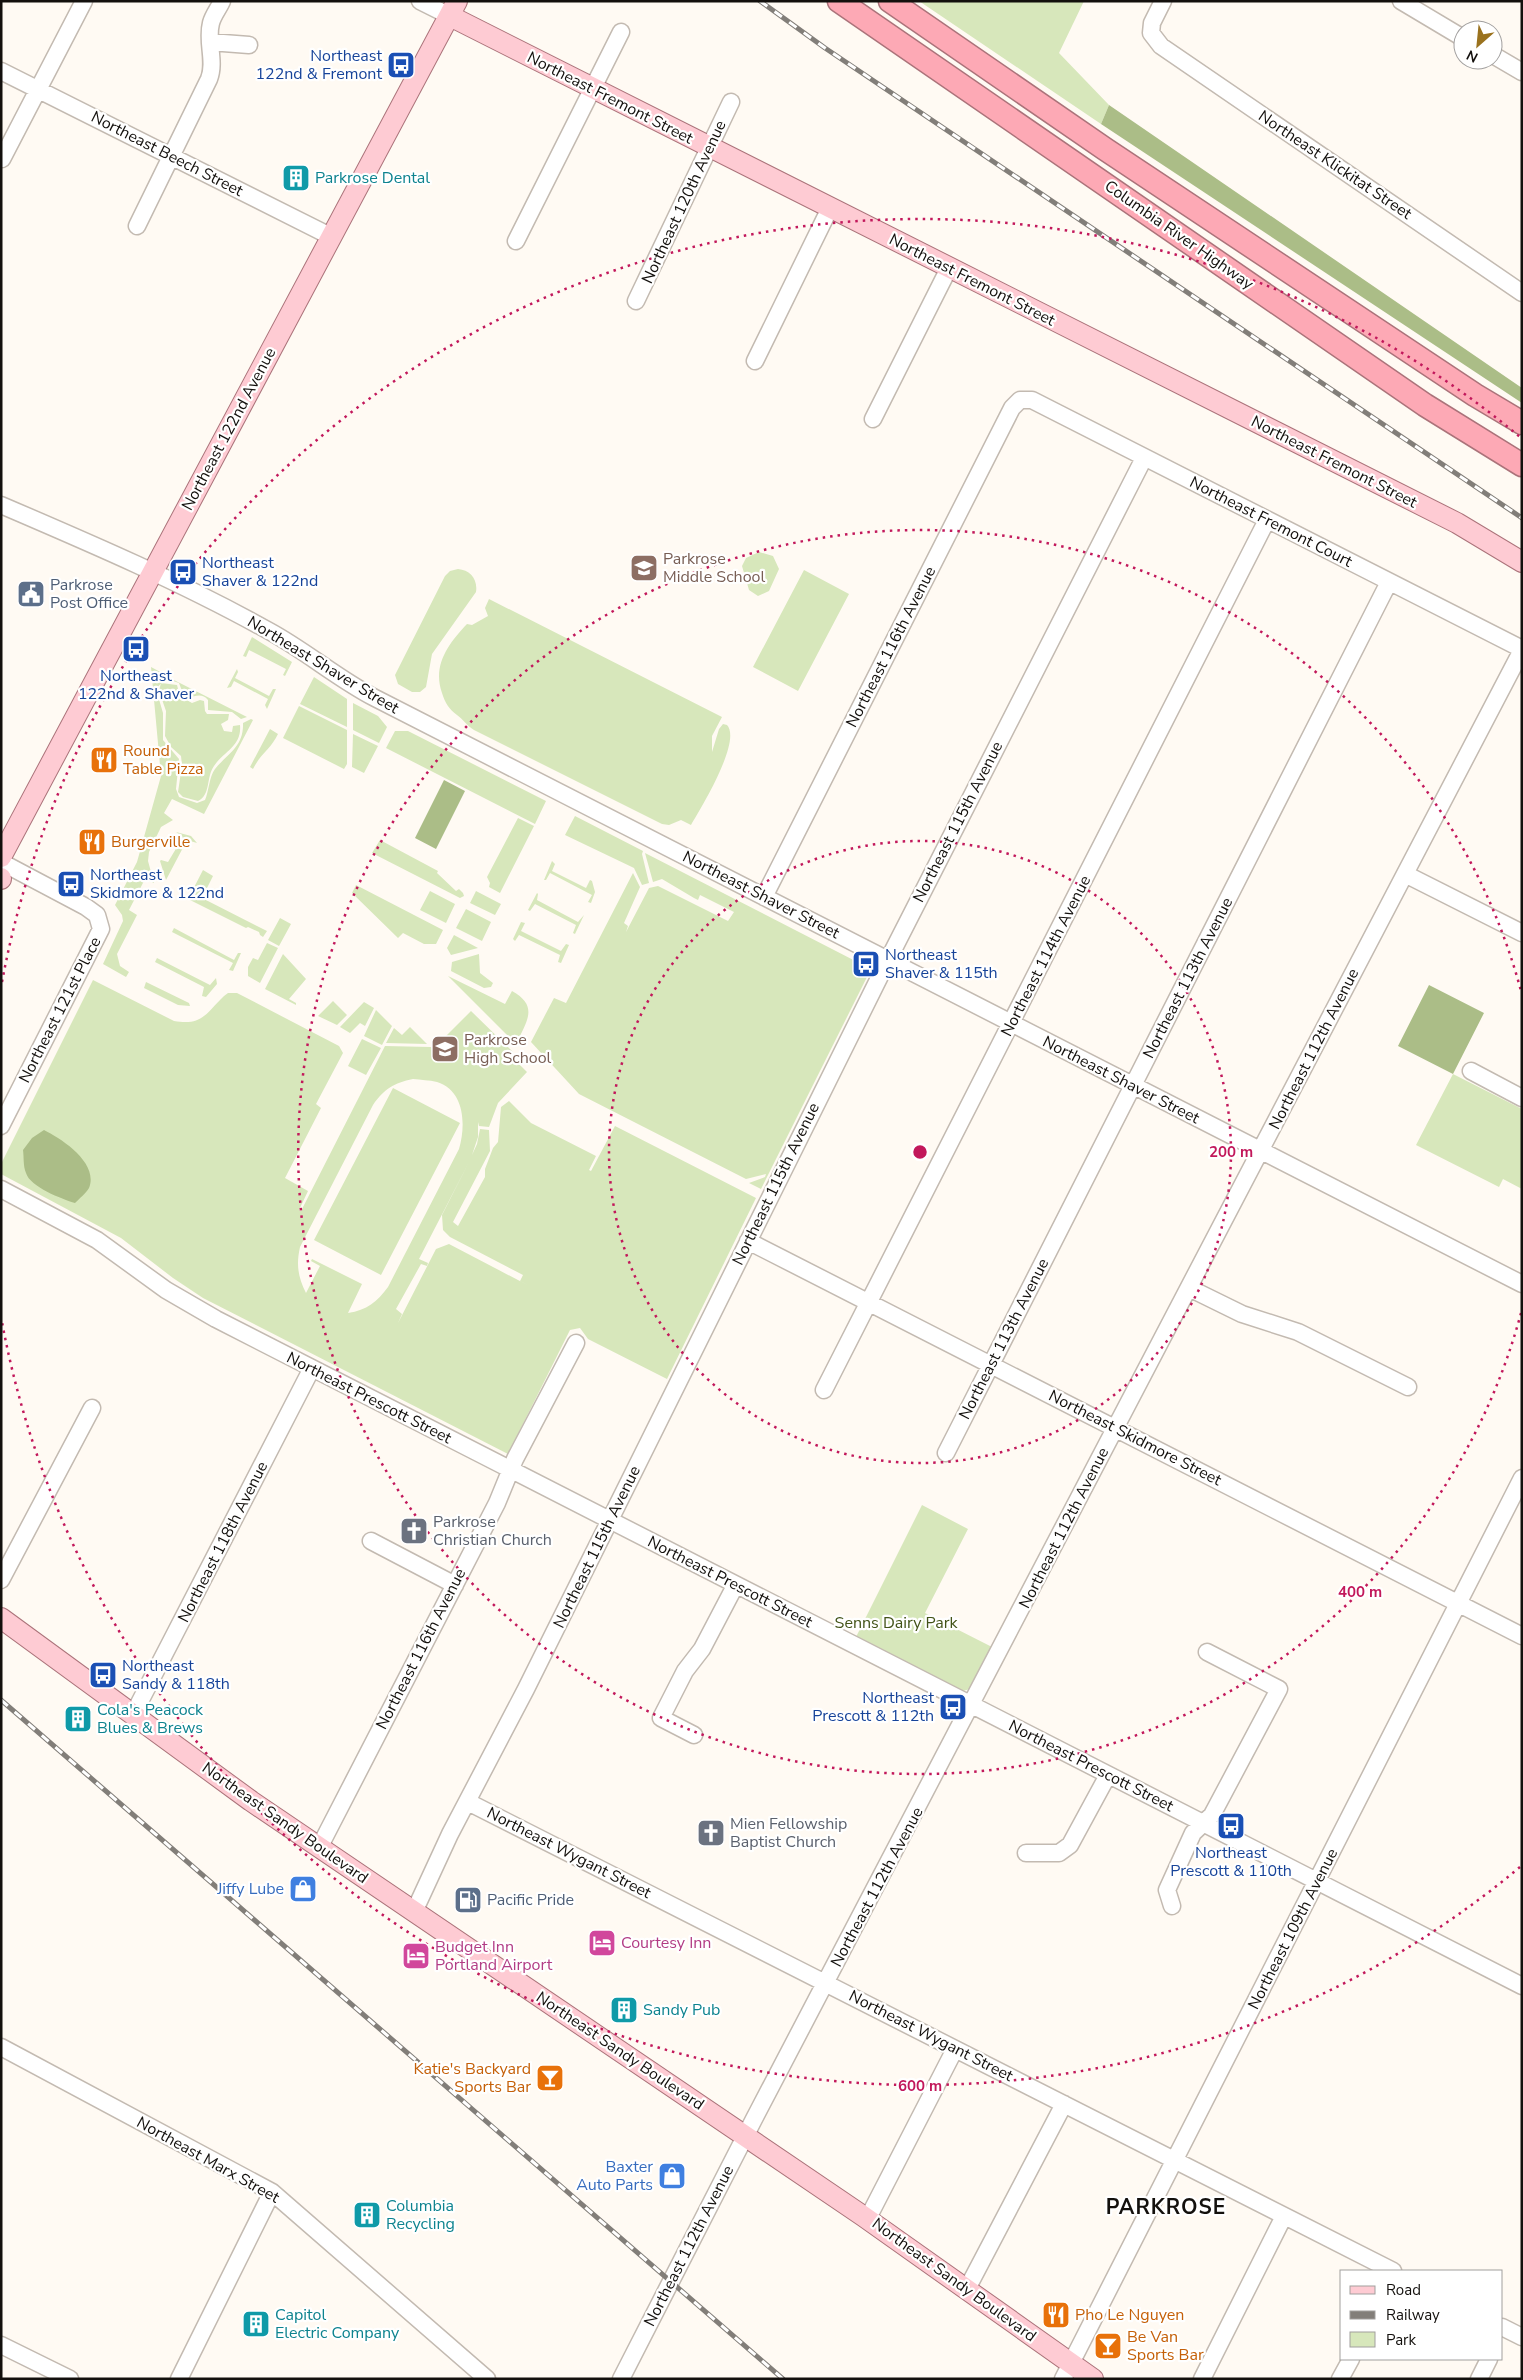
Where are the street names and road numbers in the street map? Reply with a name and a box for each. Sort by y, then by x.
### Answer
street label: Northeast Fremont Street [523,47,697,150]
street label: Northeast Klickitat Street [1254,105,1416,225]
street label: Northeast Beech Street [87,106,247,202]
street label: Northeast 120th Avenue [636,117,732,287]
street label: Columbia River Highway [1100,175,1259,295]
street label: Northeast Fremont Street [885,229,1059,332]
street label: Northeast 122nd Avenue [177,344,281,514]
street label: Northeast Fremont Street [1247,411,1421,514]
street label: Northeast Fremont Court [1186,471,1356,573]
street label: Northeast 116th Avenue [841,563,941,731]
street label: Northeast Shaver Street [243,611,403,719]
street label: Northeast 115th Avenue [908,738,1008,906]
street label: Northeast Shaver Street [679,846,844,944]
street label: Northeast 114th Avenue [996,872,1096,1040]
street label: Northeast 113th Avenue [1138,894,1238,1062]
street label: Northeast 121st Place [14,933,106,1087]
street label: Northeast 112th Avenue [1264,965,1364,1133]
street label: Northeast Shaver Street [1039,1031,1204,1129]
street label: Northeast 115th Avenue [727,1099,825,1269]
street label: Northeast 113th Avenue [954,1255,1054,1423]
street label: Northeast Prescott Street [283,1347,456,1449]
street label: Northeast Skidmore Street [1045,1385,1226,1491]
street label: Northeast 112th Avenue [1014,1444,1114,1612]
street label: Northeast 118th Avenue [173,1458,273,1626]
street label: Northeast 115th Avenue [548,1462,646,1632]
street label: Northeast Prescott Street [644,1531,817,1633]
street label: Northeast 116th Avenue [371,1565,471,1733]
street label: Northeast Prescott Street [1005,1715,1178,1817]
street label: Northeast Sandy Boulevard [197,1757,373,1889]
street label: Northeast Wygant Street [483,1802,655,1904]
street label: Northeast 112th Avenue [826,1803,928,1971]
street label: Northeast 109th Avenue [1243,1845,1343,2013]
street label: Northeast Wygant Street [845,1985,1017,2087]
street label: Northeast Sandy Boulevard [532,1986,708,2116]
street label: Northeast Marx Street [133,2112,284,2209]
street label: Northeast 112th Avenue [639,2162,739,2330]
street label: Northeast Sandy Boulevard [867,2213,1041,2347]

